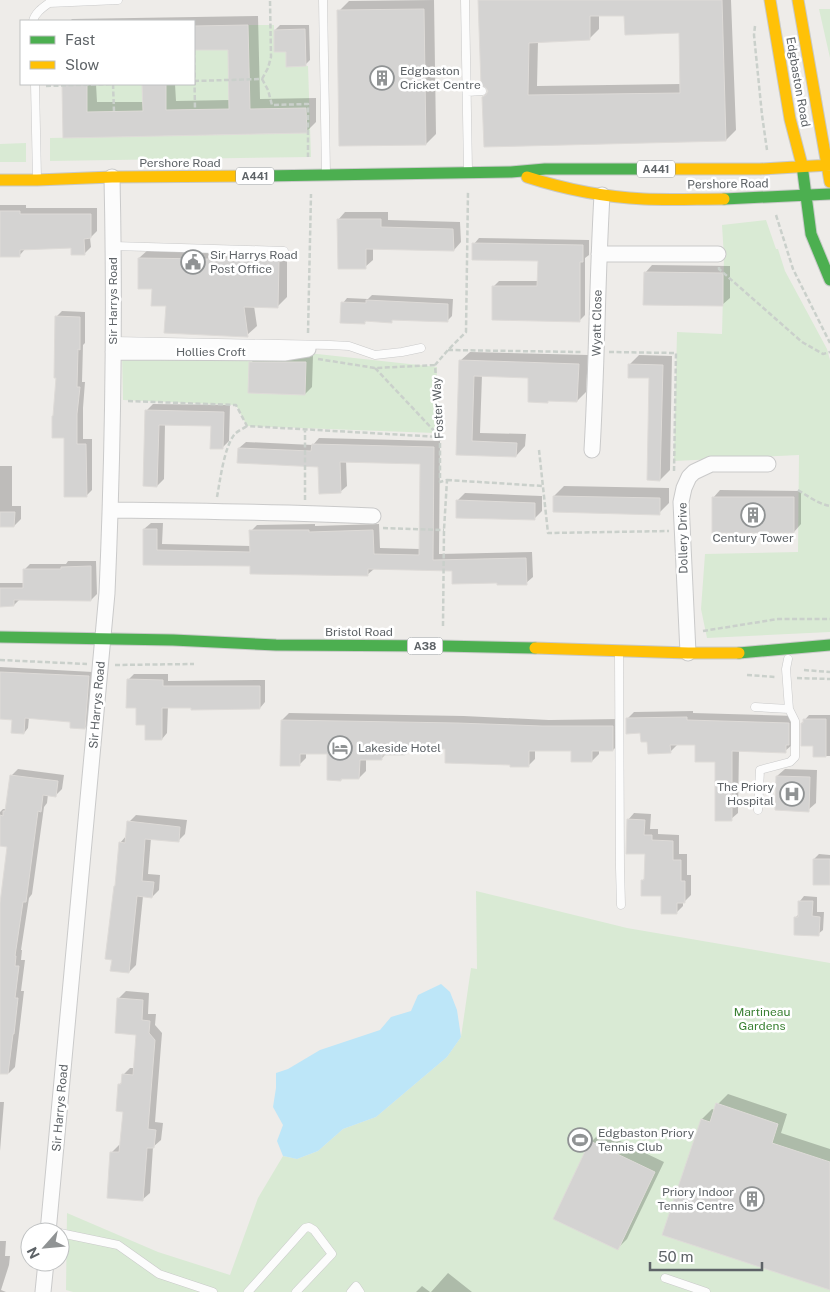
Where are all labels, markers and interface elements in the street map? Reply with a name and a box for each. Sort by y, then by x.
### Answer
legend [20,20,195,85]
text: Fast [65,31,95,48]
street label: Edgbaston Road [783,36,813,128]
text: Slow [65,56,100,73]
place label: Edgbaston Cricket Centre [400,64,481,92]
building icon: Edgbaston Cricket Centre [369,65,395,91]
street label: Pershore Road [139,156,221,170]
road number: A441 [637,160,675,178]
road number: A441 [236,168,274,185]
street label: Pershore Road [687,176,769,192]
place label: Sir Harrys Road Post Office [210,248,298,276]
public building icon: Sir Harrys Road Post Office [180,249,206,275]
street label: Sir Harrys Road [106,257,120,345]
street label: Wyatt Close [589,289,605,357]
street label: Hollies Croft [176,345,246,359]
street label: Foster Way [429,376,447,439]
street label: Dollery Drive [675,502,691,574]
building icon: Century Tower [740,502,766,528]
place label: Century Tower [712,531,794,545]
street label: Bristol Road [325,625,393,639]
road number: A38 [408,637,442,654]
street label: Sir Harrys Road [86,661,108,749]
hotel icon: Lakeside Hotel [327,735,353,761]
place label: Lakeside Hotel [358,741,441,755]
place label: The Priory Hospital [717,780,775,808]
hospital icon: The Priory Hospital [779,781,805,807]
park label: Martineau Gardens [734,1005,790,1033]
street label: Sir Harrys Road [49,1064,71,1152]
place label: Edgbaston Priory Tennis Club [598,1126,695,1154]
sports icon: Edgbaston Priory Tennis Club [567,1127,593,1153]
place label: Priory Indoor Tennis Centre [657,1185,734,1213]
building icon: Priory Indoor Tennis Centre [739,1186,765,1212]
north arrow [20,1222,70,1272]
scale bar [650,1240,762,1272]
text: N [24,1244,43,1261]
text: 50 m [658,1248,693,1265]

